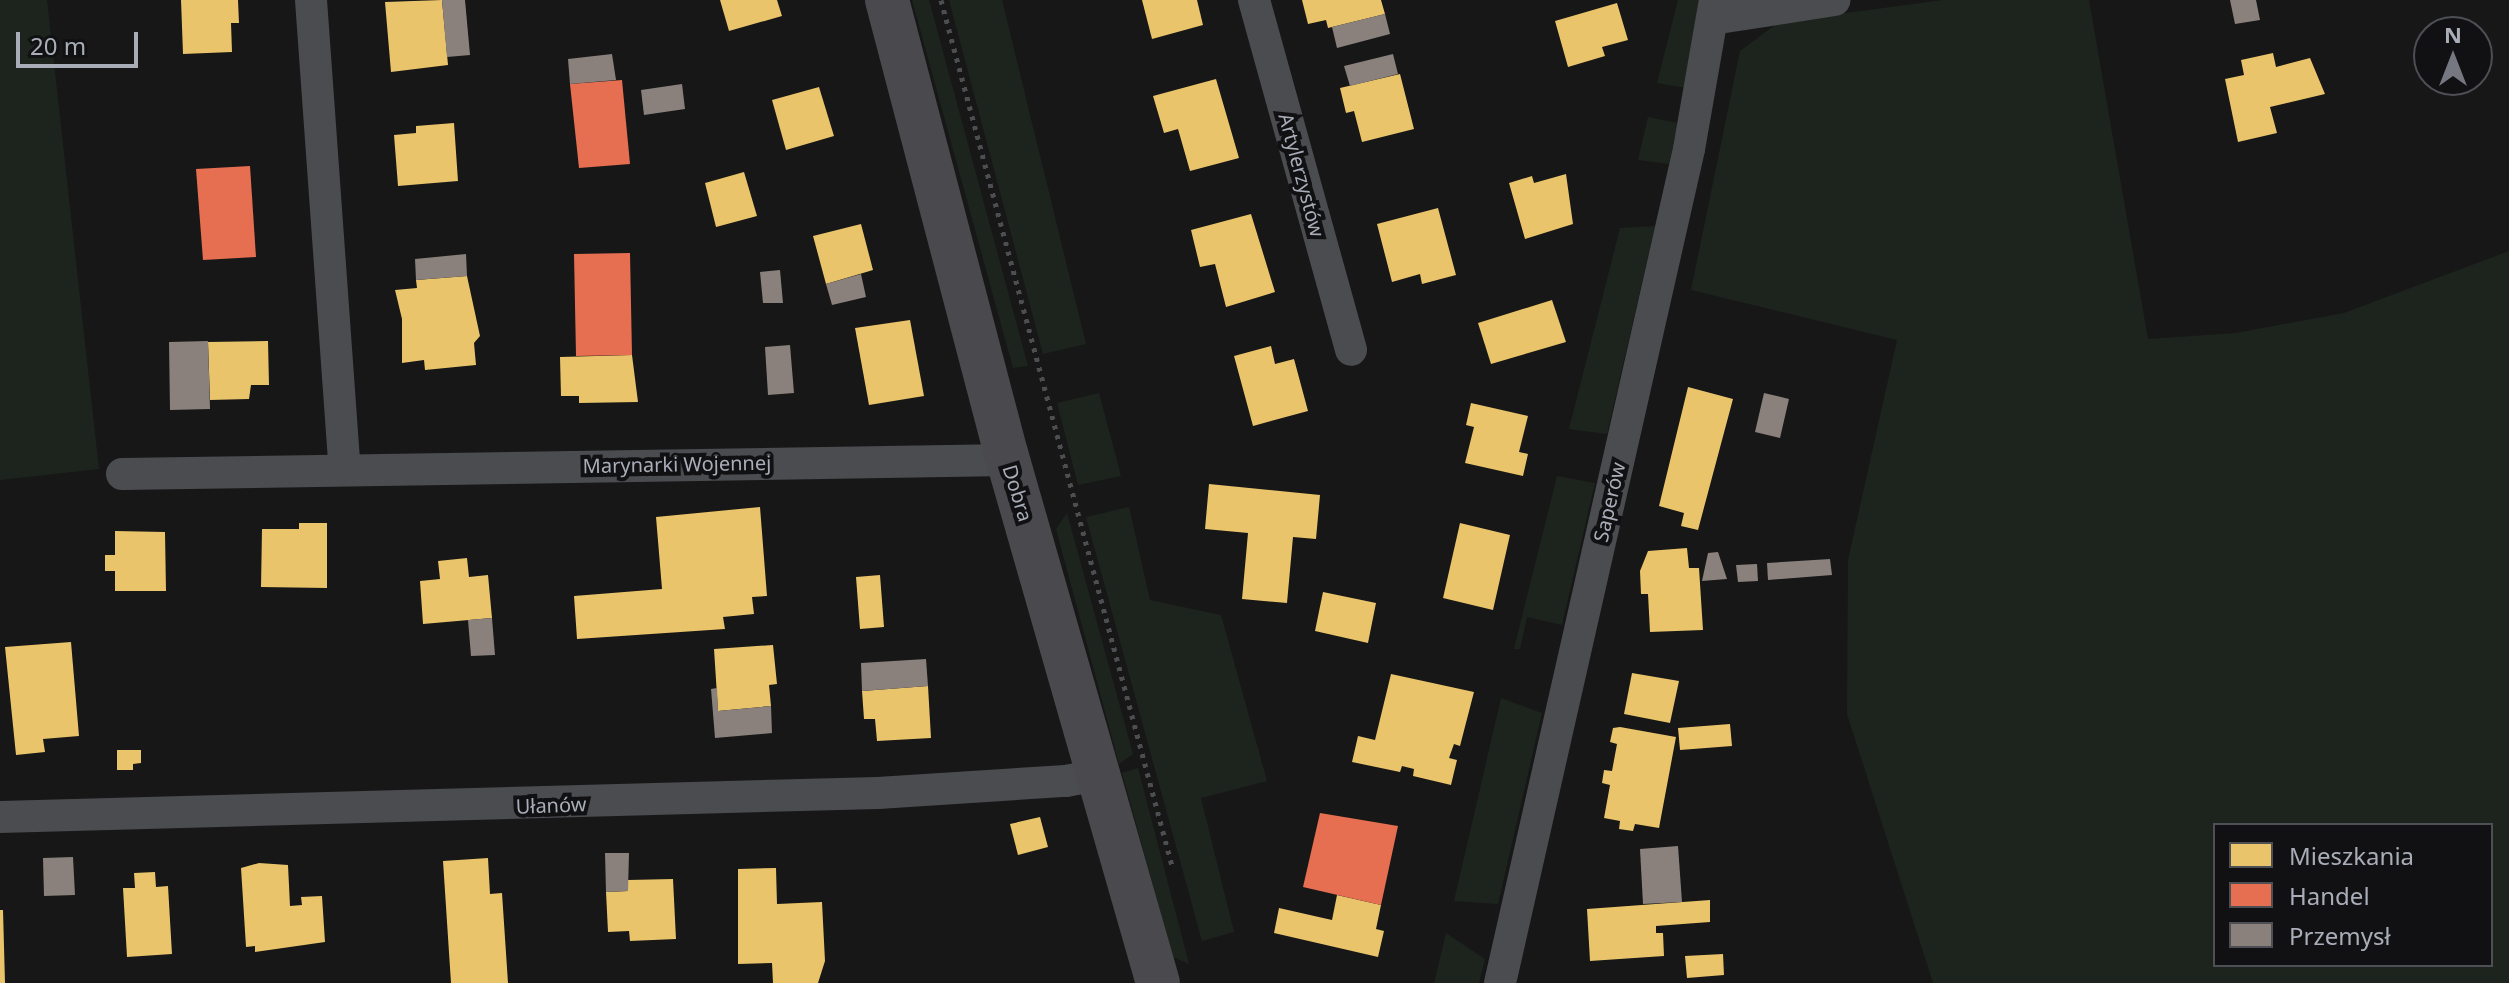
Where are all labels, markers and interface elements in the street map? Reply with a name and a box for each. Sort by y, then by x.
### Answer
scale bar [20,16,142,66]
north arrow [2413,16,2493,96]
text: N [2444,19,2462,49]
text: 20 m [30,29,86,62]
street label: Artylerzystów [1274,111,1330,239]
street label: Marynarki Wojennej [583,450,771,478]
street label: Saperów [1588,460,1630,544]
street label: Dobra [998,462,1038,524]
street label: Ułanów [515,792,587,818]
legend [2213,823,2493,967]
text: Mieszkania [2289,839,2414,872]
text: Handel [2289,879,2370,912]
text: Przemysł [2289,919,2391,952]

